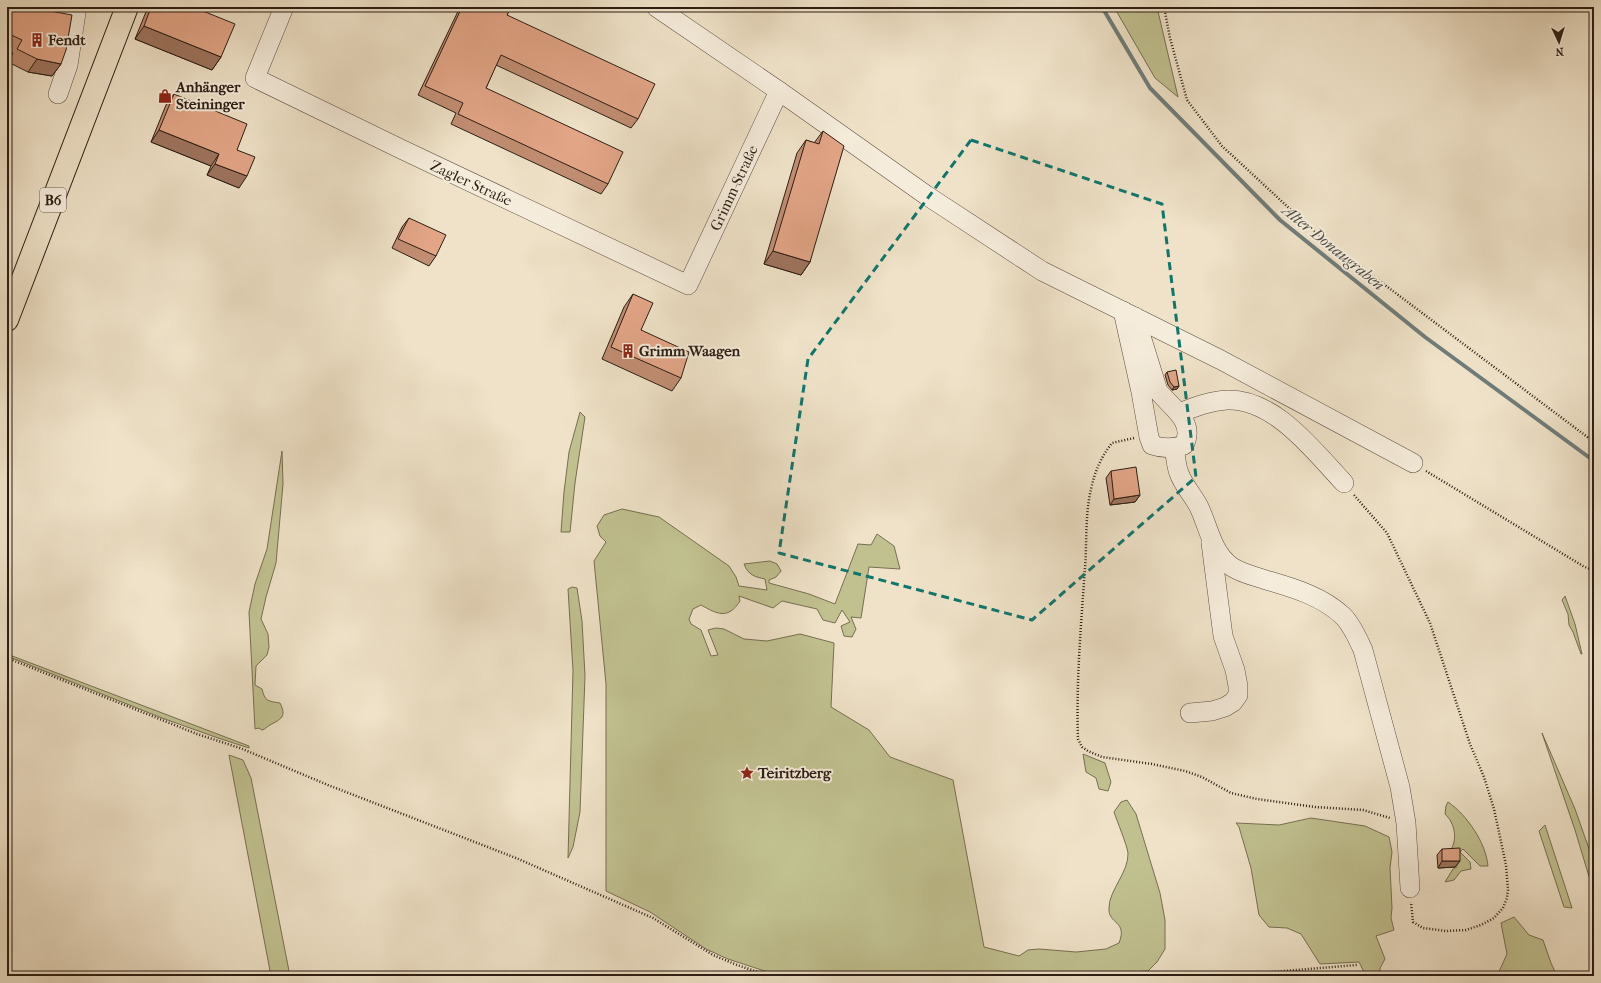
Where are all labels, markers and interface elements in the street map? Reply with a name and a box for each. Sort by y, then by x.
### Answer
north arrow [1539,22,1579,62]
place label: Fendt [47,31,86,49]
building icon: Fendt [29,32,45,48]
text: N [1554,45,1564,58]
place label: Anhänger Steininger [175,78,245,113]
shop icon: Anhänger Steininger [157,88,173,104]
street label: Grimm-Straße [706,142,762,234]
street label: Zagler Straße [427,156,515,210]
road number: B6 [40,188,66,212]
water label: Alter Donaugraben [1277,199,1389,294]
place label: Grimm Waagen [639,342,741,360]
building icon: Grimm Waagen [620,343,636,359]
place label: Teiritzberg [757,764,832,782]
place icon: Teiritzberg [739,765,755,781]

